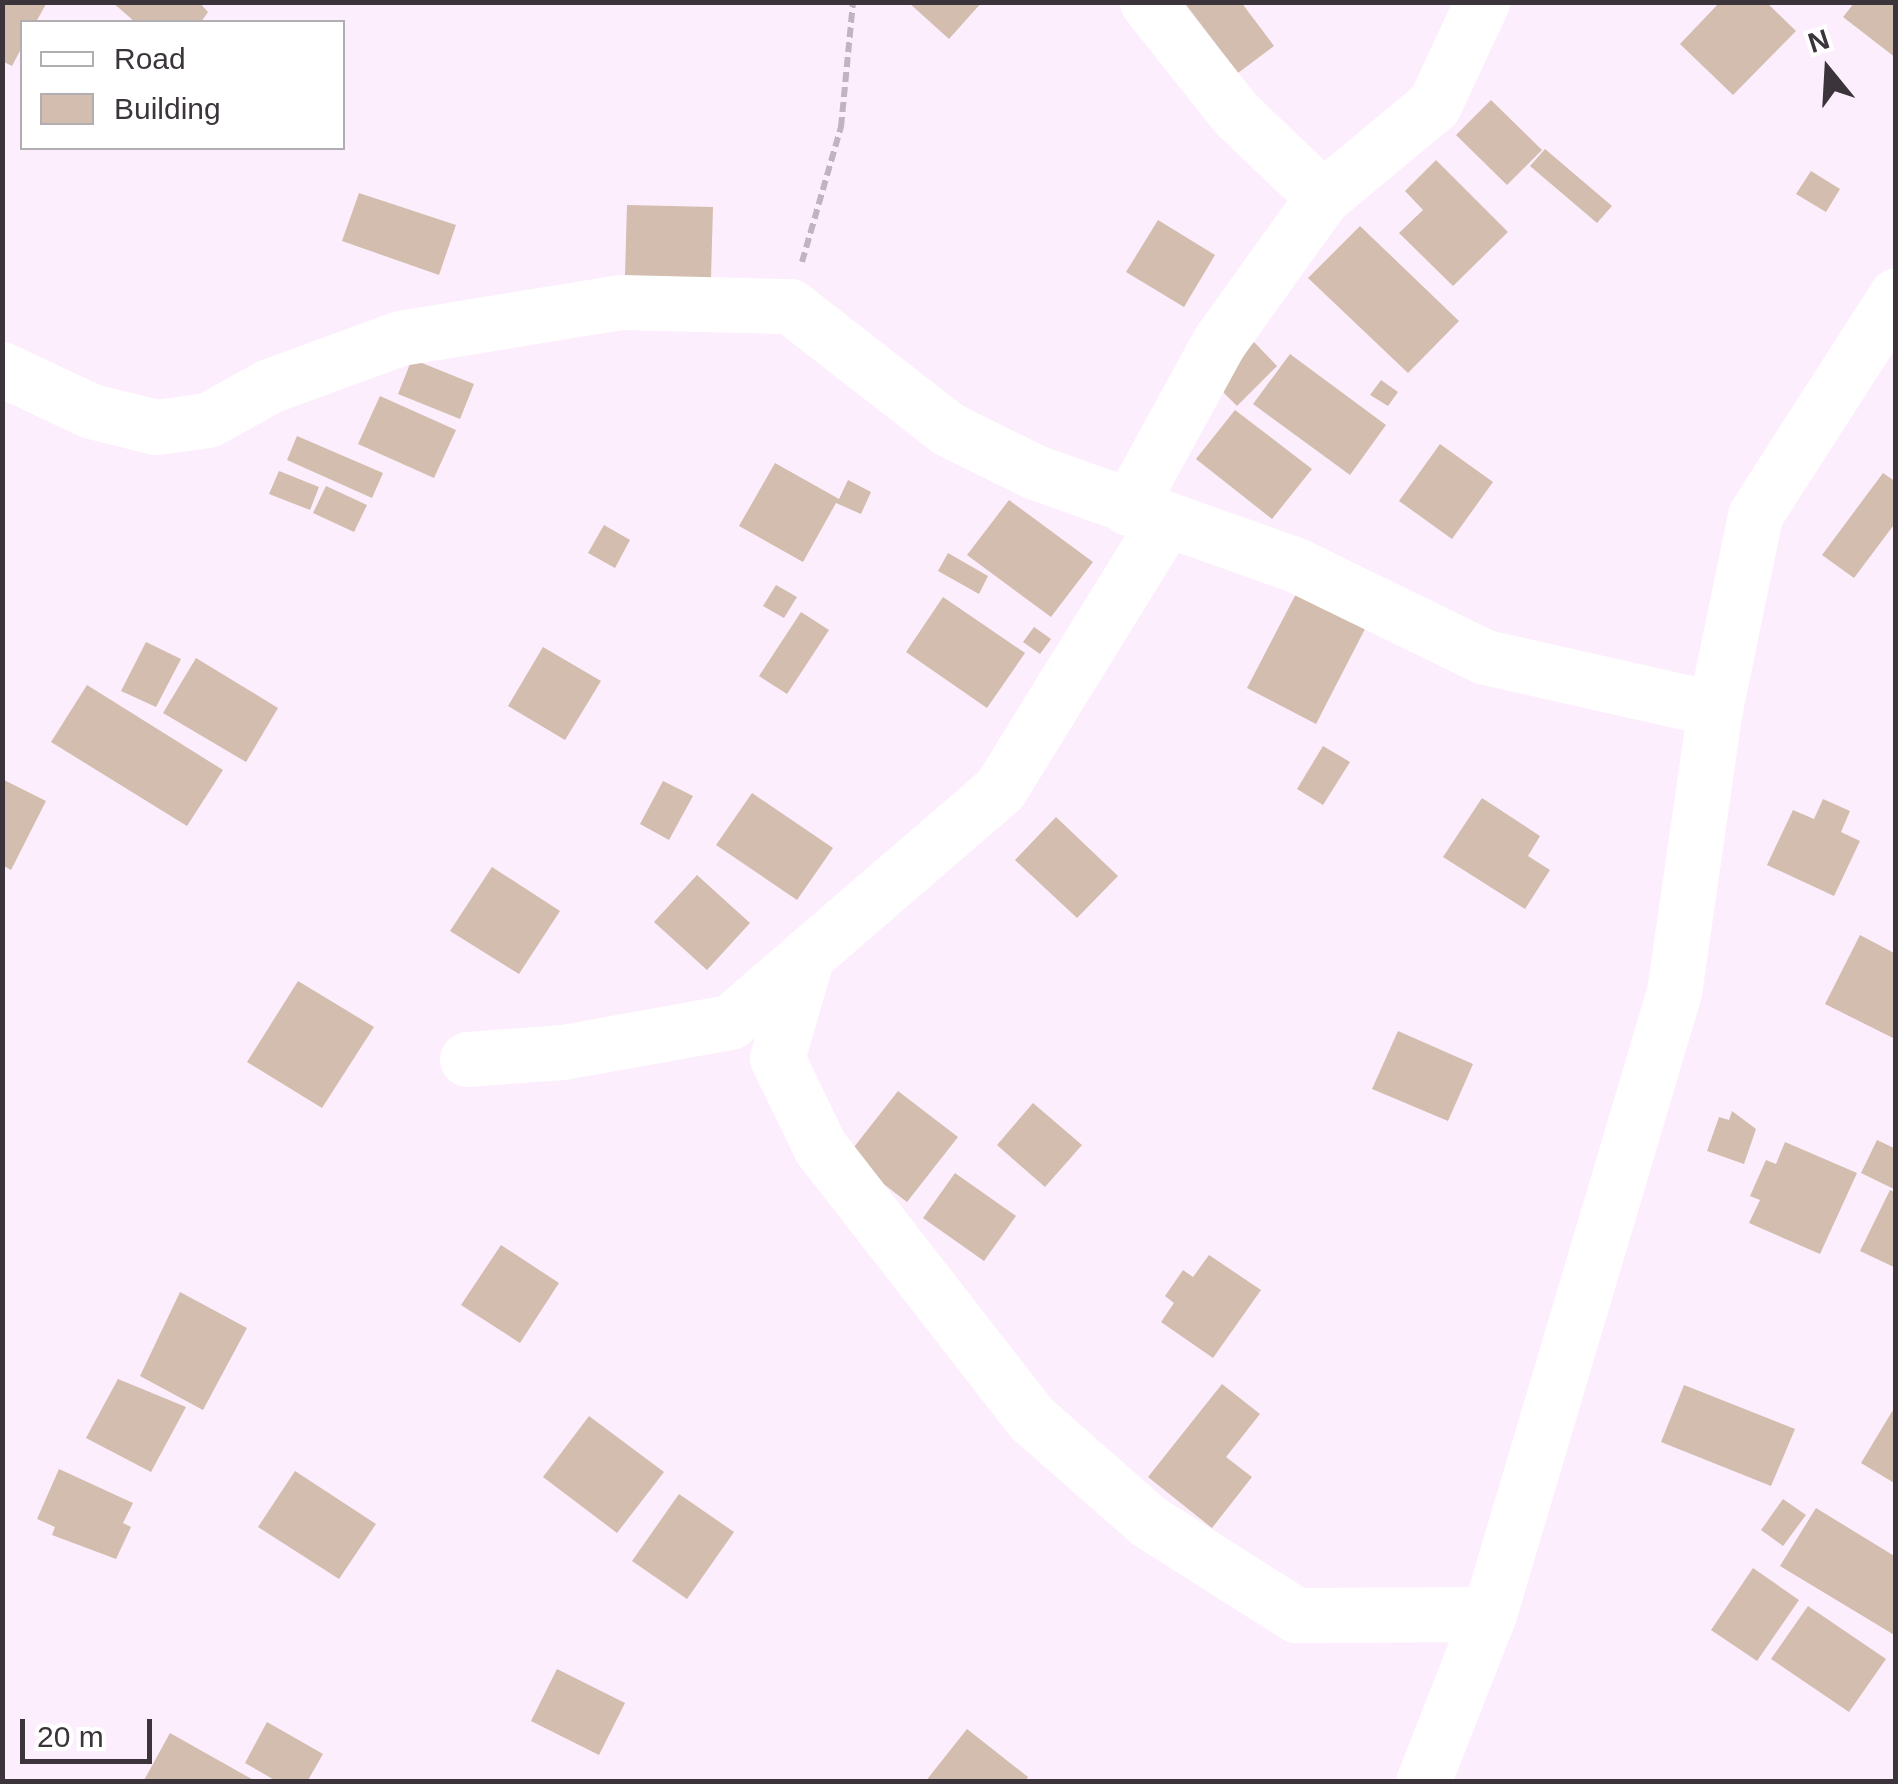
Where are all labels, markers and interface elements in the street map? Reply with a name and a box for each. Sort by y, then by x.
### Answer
legend [20,20,345,150]
north arrow [1778,20,1878,120]
text: N [1804,23,1833,59]
text: Road [114,42,186,75]
text: Building [114,92,221,125]
scale bar [25,1699,158,1761]
text: 20 m [37,1720,104,1753]

